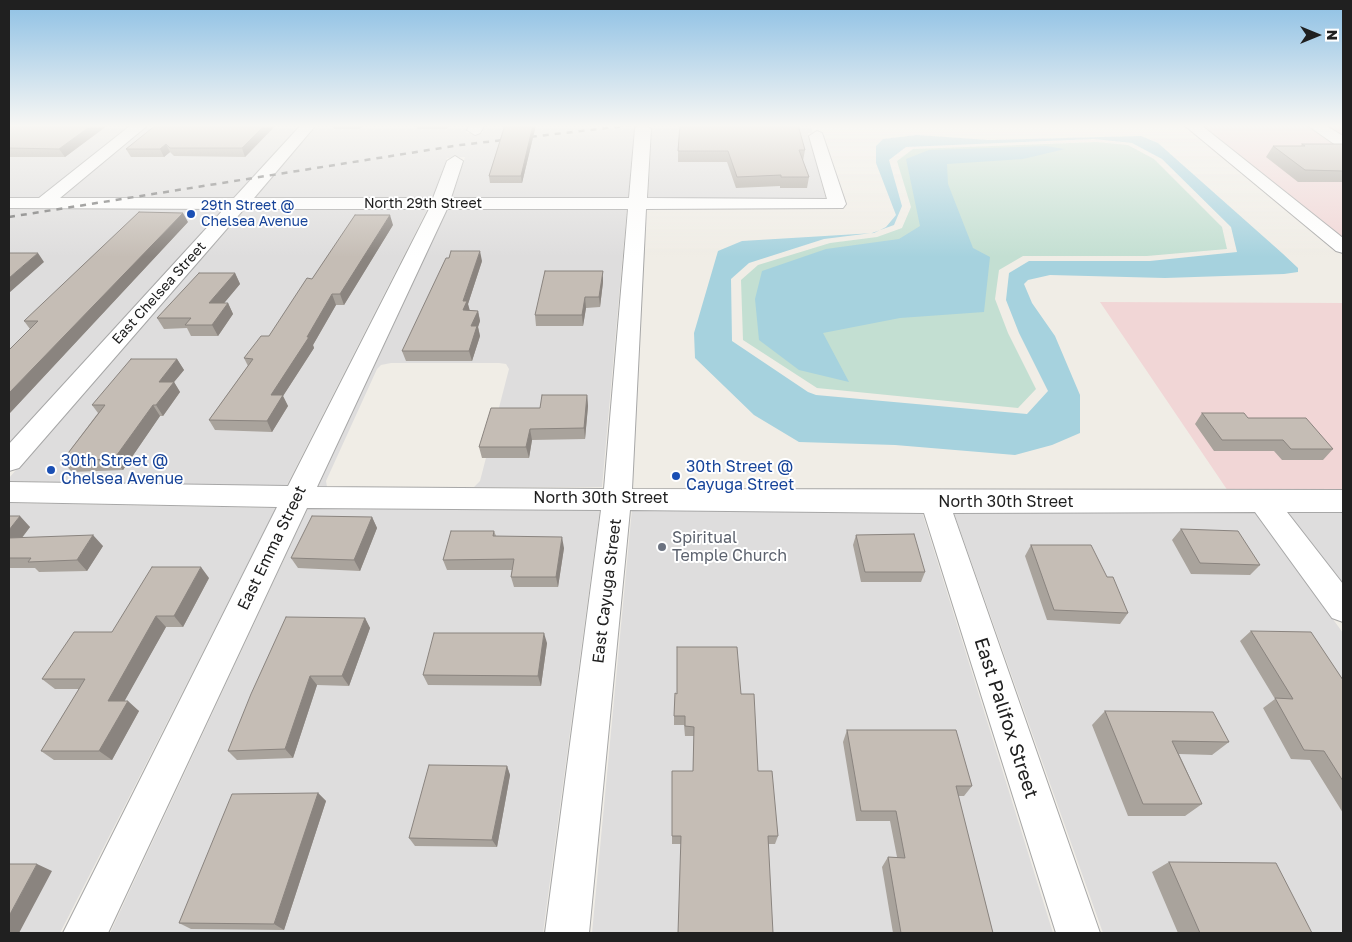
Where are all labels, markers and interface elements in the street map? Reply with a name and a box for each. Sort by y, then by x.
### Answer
north arrow [1292,10,1342,60]
text: N [1324,30,1341,40]
street label: North 29th Street [364,196,482,212]
place label: 29th Street @ Chelsea Avenue [201,198,308,230]
marker: 29th Street @ Chelsea Avenue [185,208,197,220]
street label: East Chelsea Street [109,238,209,348]
place label: 30th Street @ Chelsea Avenue [61,451,183,489]
place label: 30th Street @ Cayuga Street [686,457,794,495]
marker: 30th Street @ Chelsea Avenue [45,464,57,476]
marker: 30th Street @ Cayuga Street [670,470,682,482]
street label: East Emma Street [234,483,310,613]
street label: North 30th Street [533,488,669,508]
street label: North 30th Street [938,492,1074,512]
street label: East Cayuga Street [589,517,625,665]
place label: Spiritual Temple Church [672,528,787,566]
marker: Spiritual Temple Church [656,541,668,553]
street label: East Palifox Street [969,635,1043,801]

